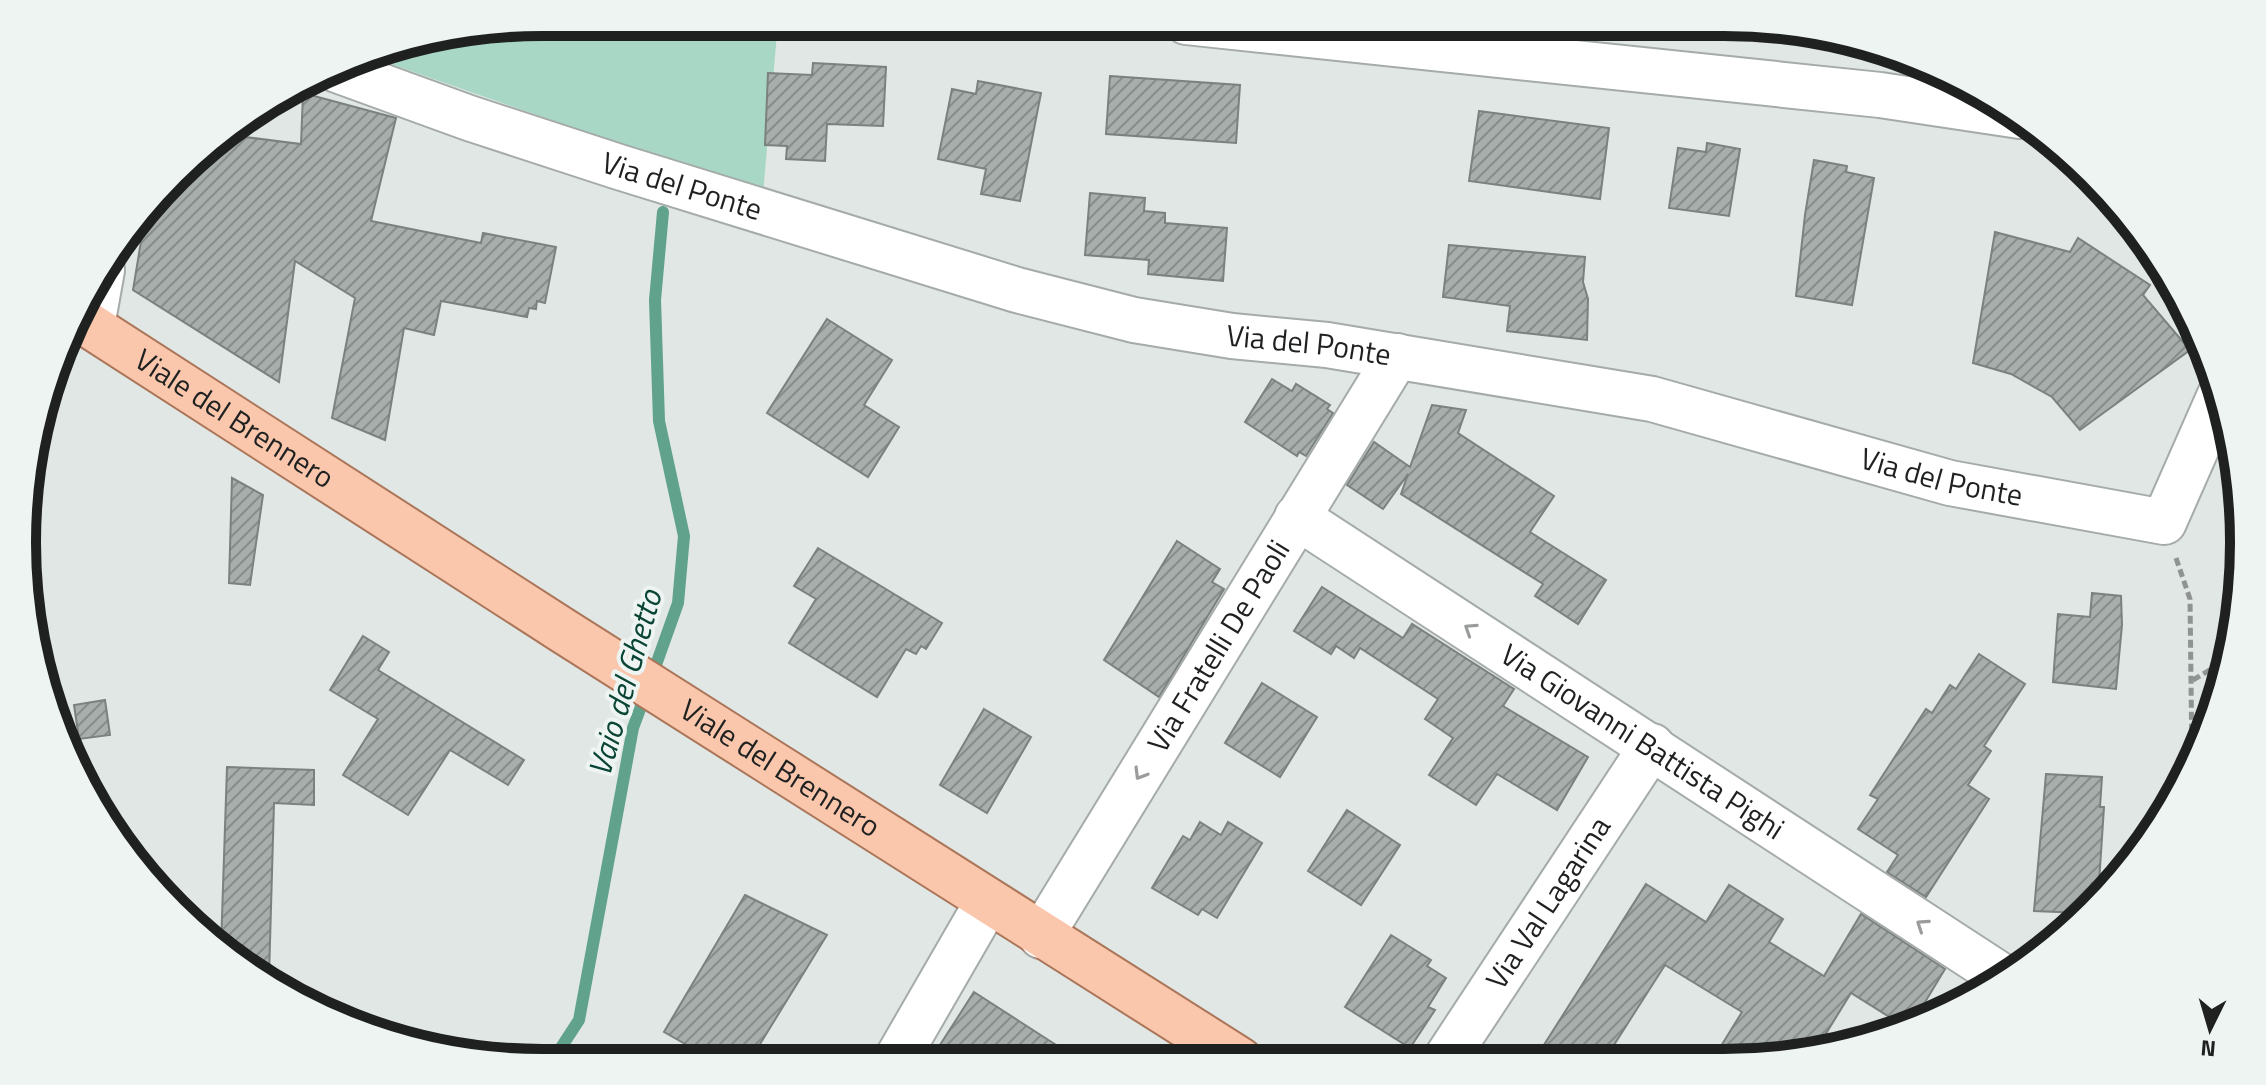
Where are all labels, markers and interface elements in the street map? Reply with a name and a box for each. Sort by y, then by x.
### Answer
street label: Via del Ponte [596,139,768,232]
street label: Via del Ponte [1224,312,1394,377]
street label: Viale del Brennero [126,336,344,499]
street label: Via del Ponte [1855,435,2026,518]
street label: Via Fratelli De Paoli [1135,530,1301,761]
water label: Vaio del Ghetto [575,583,674,782]
one-way arrow [1465,623,1479,638]
street label: Via Giovanni Battista Pighi [1492,632,1794,851]
street label: Viale del Brennero [671,687,890,848]
one-way arrow [1134,765,1149,780]
street label: Via Val Lagarina [1474,807,1622,998]
one-way arrow [1916,919,1931,934]
north arrow [2170,989,2250,1069]
text: N [2199,1031,2217,1067]

